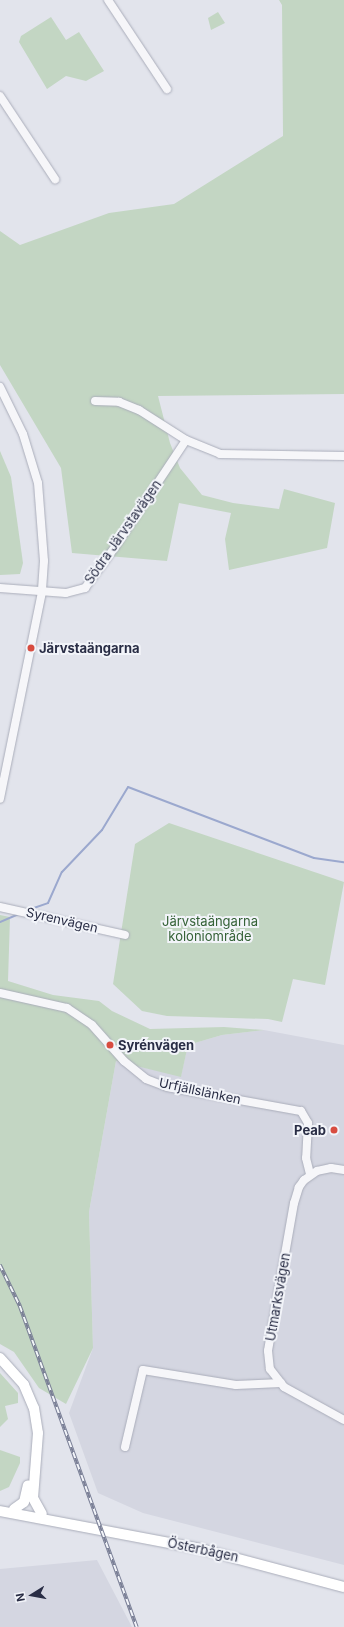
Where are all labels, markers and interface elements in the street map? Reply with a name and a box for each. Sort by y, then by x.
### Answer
street label: Södra Järvstavägen [81,477,165,587]
place label: Järvstaängarna [39,640,140,656]
marker: Järvstaängarna [26,643,36,653]
street label: Syrenvägen [25,904,99,936]
park label: Järvstaängarna koloniområde [162,914,258,945]
place label: Syrénvägen [118,1037,194,1053]
marker: Syrénvägen [105,1040,115,1050]
street label: Urfjällslänken [158,1075,242,1107]
place label: Peab [294,1122,326,1138]
marker: Peab [329,1125,339,1135]
street label: Utmarksvägen [263,1252,293,1342]
street label: Österbågen [166,1535,240,1565]
north arrow [12,1575,52,1615]
text: N [13,1592,28,1603]

